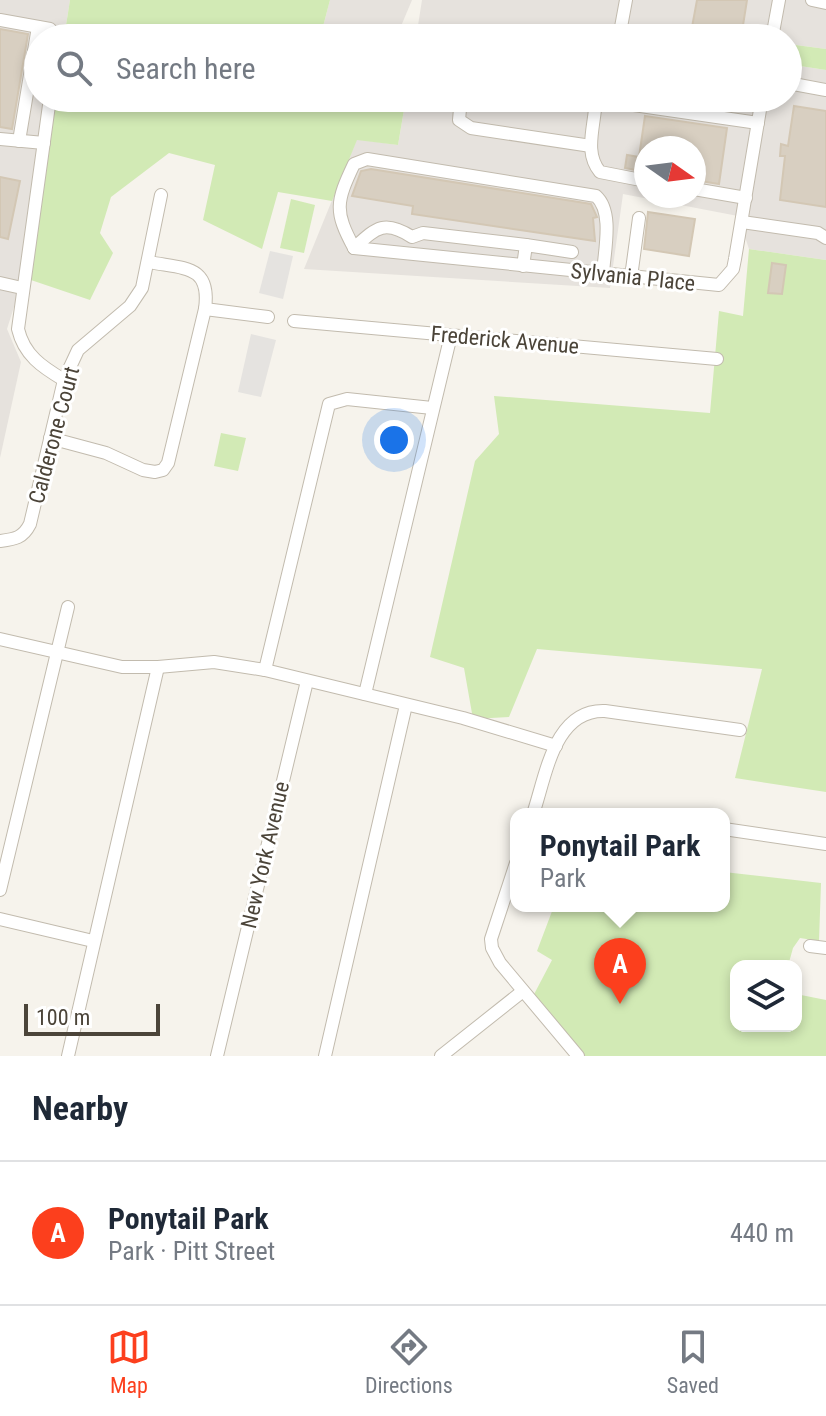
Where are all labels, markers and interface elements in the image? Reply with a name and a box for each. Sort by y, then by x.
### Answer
search box [24,24,802,112]
icon: search [52,46,96,90]
text: Search here [116,51,256,86]
north arrow [634,136,706,208]
street label: Sylvania Place [570,258,696,296]
street label: Frederick Avenue [430,321,580,359]
street label: Calderone Court [24,364,84,506]
your location [374,420,414,460]
street label: New York Avenue [236,779,294,931]
popup [510,808,730,912]
text: Ponytail Park [540,828,700,863]
text: Park [540,863,586,893]
pin: A [594,938,646,1004]
map controls [730,960,802,1032]
button: layers [730,960,802,1032]
scale bar [24,1000,160,1036]
text: 100 m [36,1005,90,1030]
text: Nearby [32,1088,128,1128]
text: Ponytail Park [108,1201,269,1236]
text: A [50,1218,66,1248]
text: 440 m [730,1218,794,1248]
text: Park · Pitt Street [108,1236,275,1266]
tab: Map [107,1325,151,1398]
tab: Directions [365,1325,453,1398]
tab: Saved [667,1325,719,1398]

